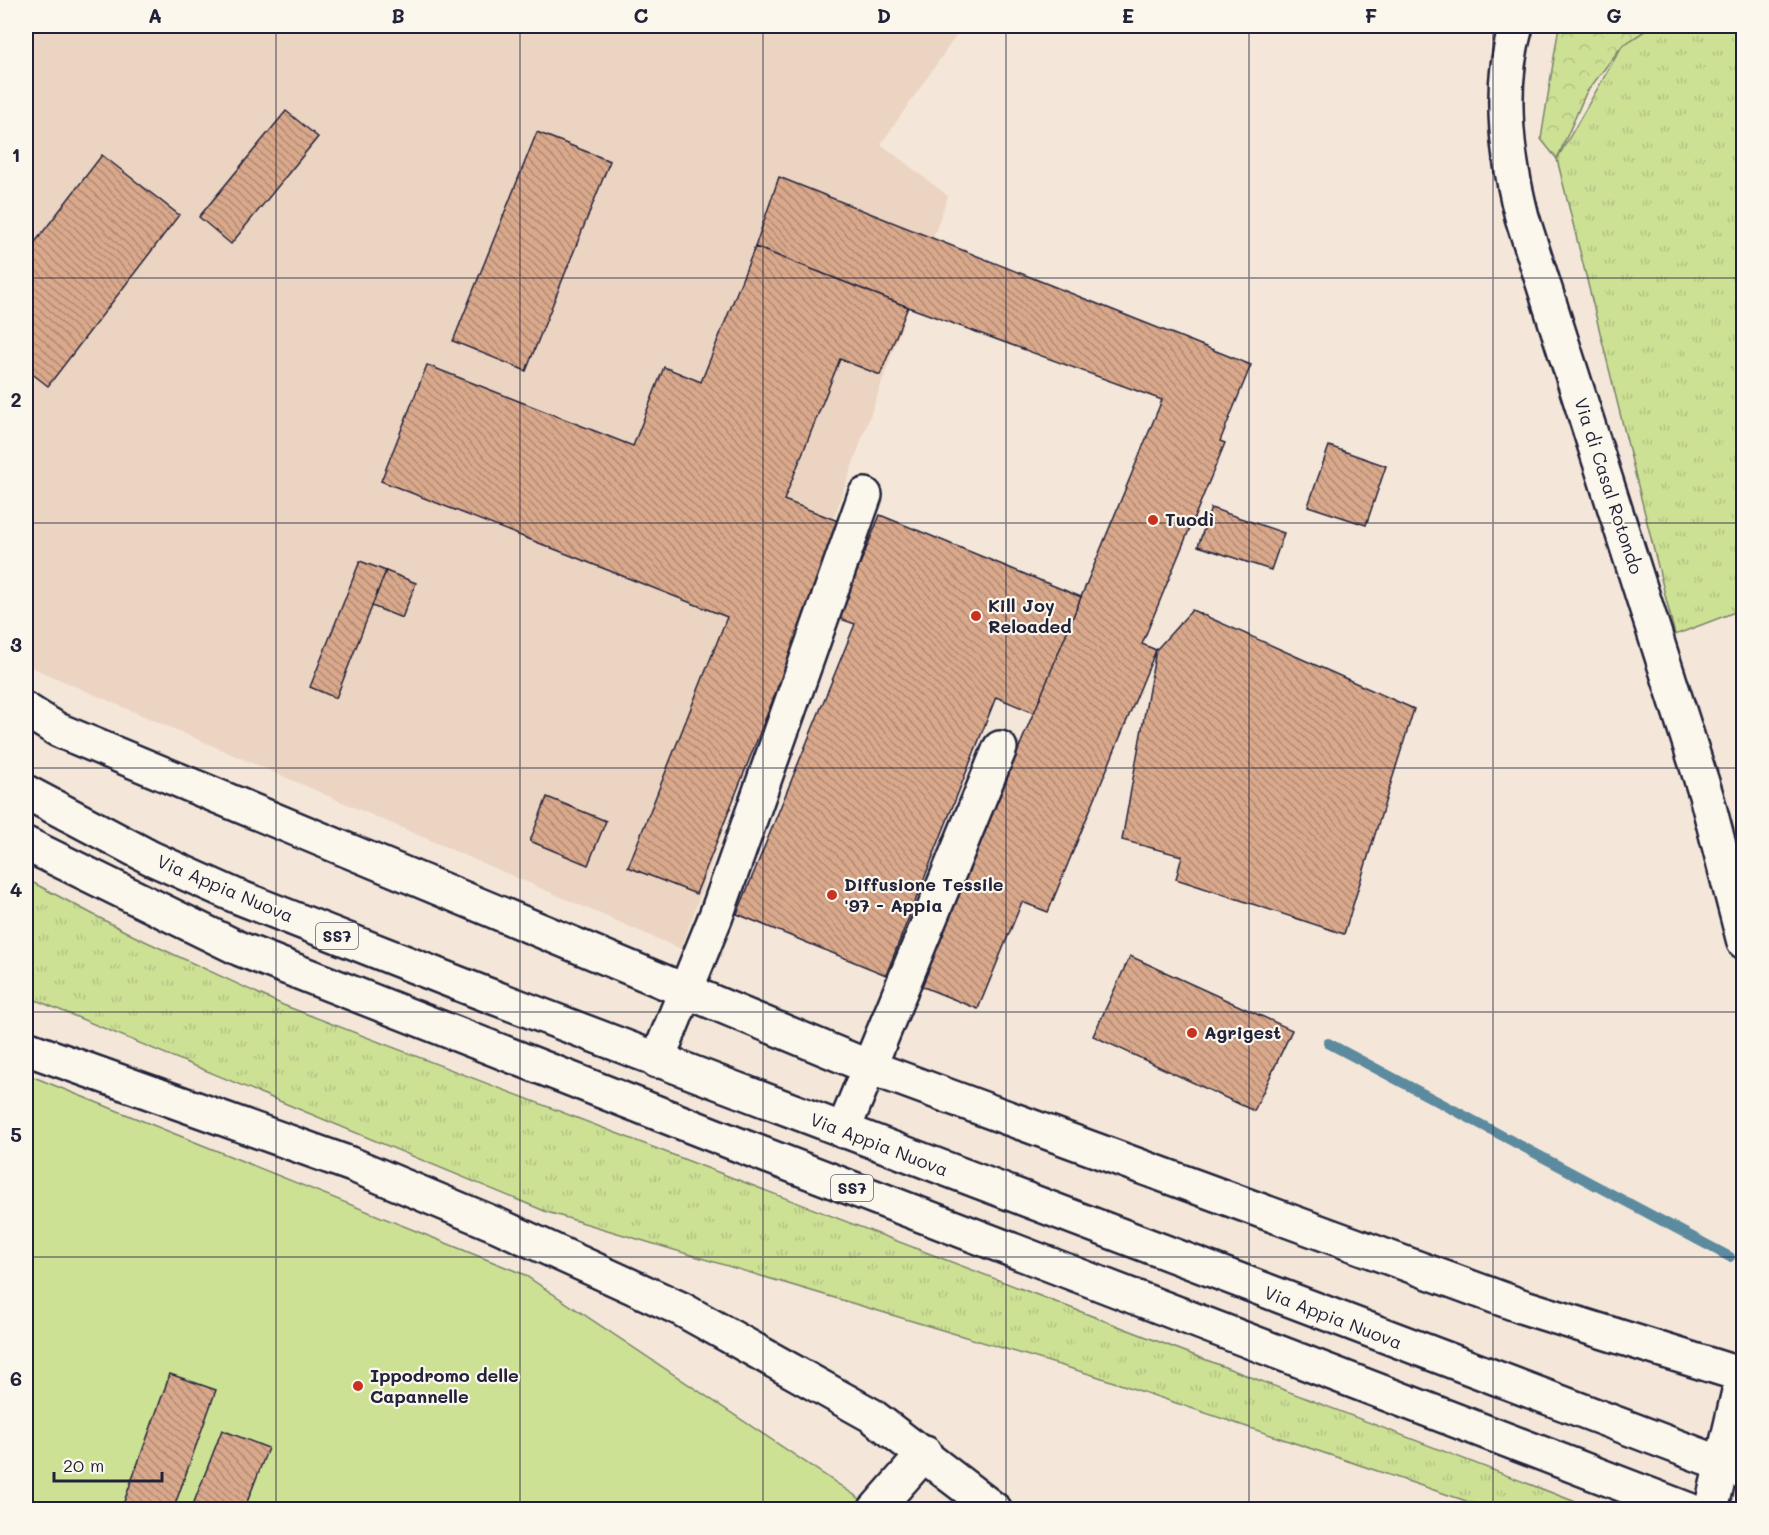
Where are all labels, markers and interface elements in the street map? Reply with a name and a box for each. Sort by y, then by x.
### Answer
text: A [148,2,162,28]
text: B [391,2,405,28]
text: C [634,2,649,28]
text: D [877,2,891,28]
text: E [1122,2,1134,28]
text: F [1365,2,1378,28]
text: G [1606,2,1622,28]
text: 1 [12,141,20,167]
text: 2 [10,386,22,412]
street label: Via di Casal Rotondo [1569,395,1649,577]
place label: Tuodì [1165,507,1215,531]
marker: Tuodì [1146,513,1160,527]
place label: Kill Joy Reloaded [988,593,1072,638]
marker: Kill Joy Reloaded [969,609,983,623]
text: 3 [10,631,22,657]
street label: Via Appia Nuova [154,849,297,928]
place label: Diffusione Tessile '97 - Appia [844,872,1004,917]
text: 4 [10,876,23,902]
marker: Diffusione Tessile '97 - Appia [825,888,839,902]
road number: SS7 [316,923,358,949]
place label: Agrigest [1204,1020,1281,1044]
marker: Agrigest [1185,1026,1199,1040]
street label: Via Appia Nuova [807,1107,952,1181]
text: 5 [10,1121,22,1147]
road number: SS7 [831,1175,873,1201]
street label: Via Appia Nuova [1261,1280,1406,1354]
place label: Ippodromo delle Capannelle [370,1363,519,1408]
text: 6 [10,1365,22,1391]
marker: Ippodromo delle Capannelle [351,1379,365,1393]
scale bar [54,1445,162,1483]
text: 20 m [63,1453,104,1477]

